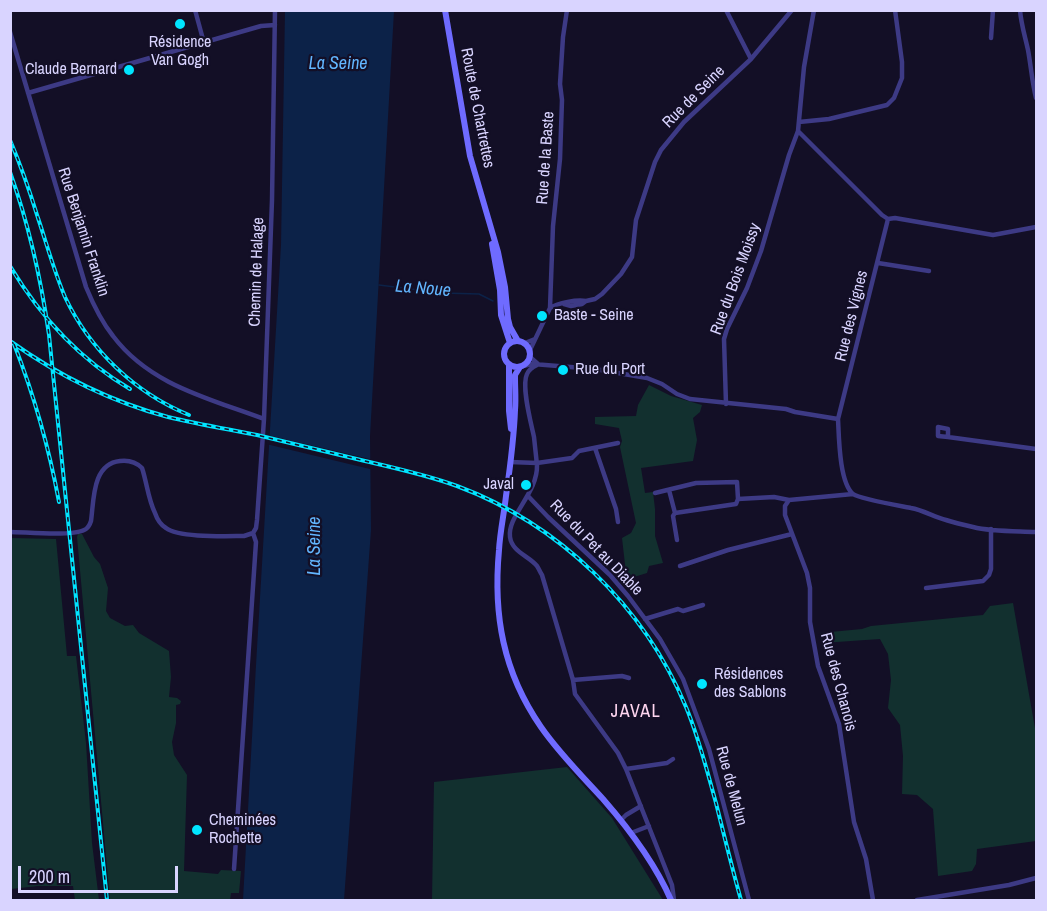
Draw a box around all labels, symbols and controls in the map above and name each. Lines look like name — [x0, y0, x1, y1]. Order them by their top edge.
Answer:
marker: Résidence Van Gogh — [173, 17, 187, 31]
place label: Résidence Van Gogh — [149, 33, 211, 71]
street label: Route de Chartrettes — [456, 46, 498, 170]
water label: La Seine — [308, 53, 368, 75]
place label: Claude Bernard — [25, 60, 117, 80]
street label: Rue de Seine — [659, 62, 729, 132]
marker: Claude Bernard — [122, 63, 136, 77]
street label: Rue de la Baste — [533, 111, 559, 205]
street label: Rue Benjamin Franklin — [53, 165, 113, 299]
street label: Chemin de Halage — [245, 217, 269, 327]
street label: Rue du Bois Moissy — [707, 221, 765, 337]
street label: Rue des Vignes — [831, 268, 873, 364]
water label: La Noue — [394, 276, 452, 302]
place label: Baste - Seine — [554, 306, 634, 326]
marker: Baste - Seine — [535, 309, 549, 323]
place label: Rue du Port — [575, 360, 645, 380]
marker: Rue du Port — [556, 363, 570, 377]
place label: Javal — [483, 475, 514, 495]
marker: Javal — [519, 478, 533, 492]
street label: Rue du Pet au Diable — [546, 496, 646, 600]
water label: La Seine — [304, 516, 326, 576]
street label: Rue des Chanois — [816, 631, 860, 733]
place label: Résidences des Sablons — [714, 665, 786, 703]
marker: Résidences des Sablons — [695, 677, 709, 691]
district label: JAVAL — [611, 701, 661, 723]
street label: Rue de Melun — [711, 744, 751, 828]
place label: Cheminées Rochette — [209, 811, 276, 849]
marker: Cheminées Rochette — [190, 823, 204, 837]
scale bar — [21, 854, 182, 892]
text: 200 m — [29, 864, 70, 889]

